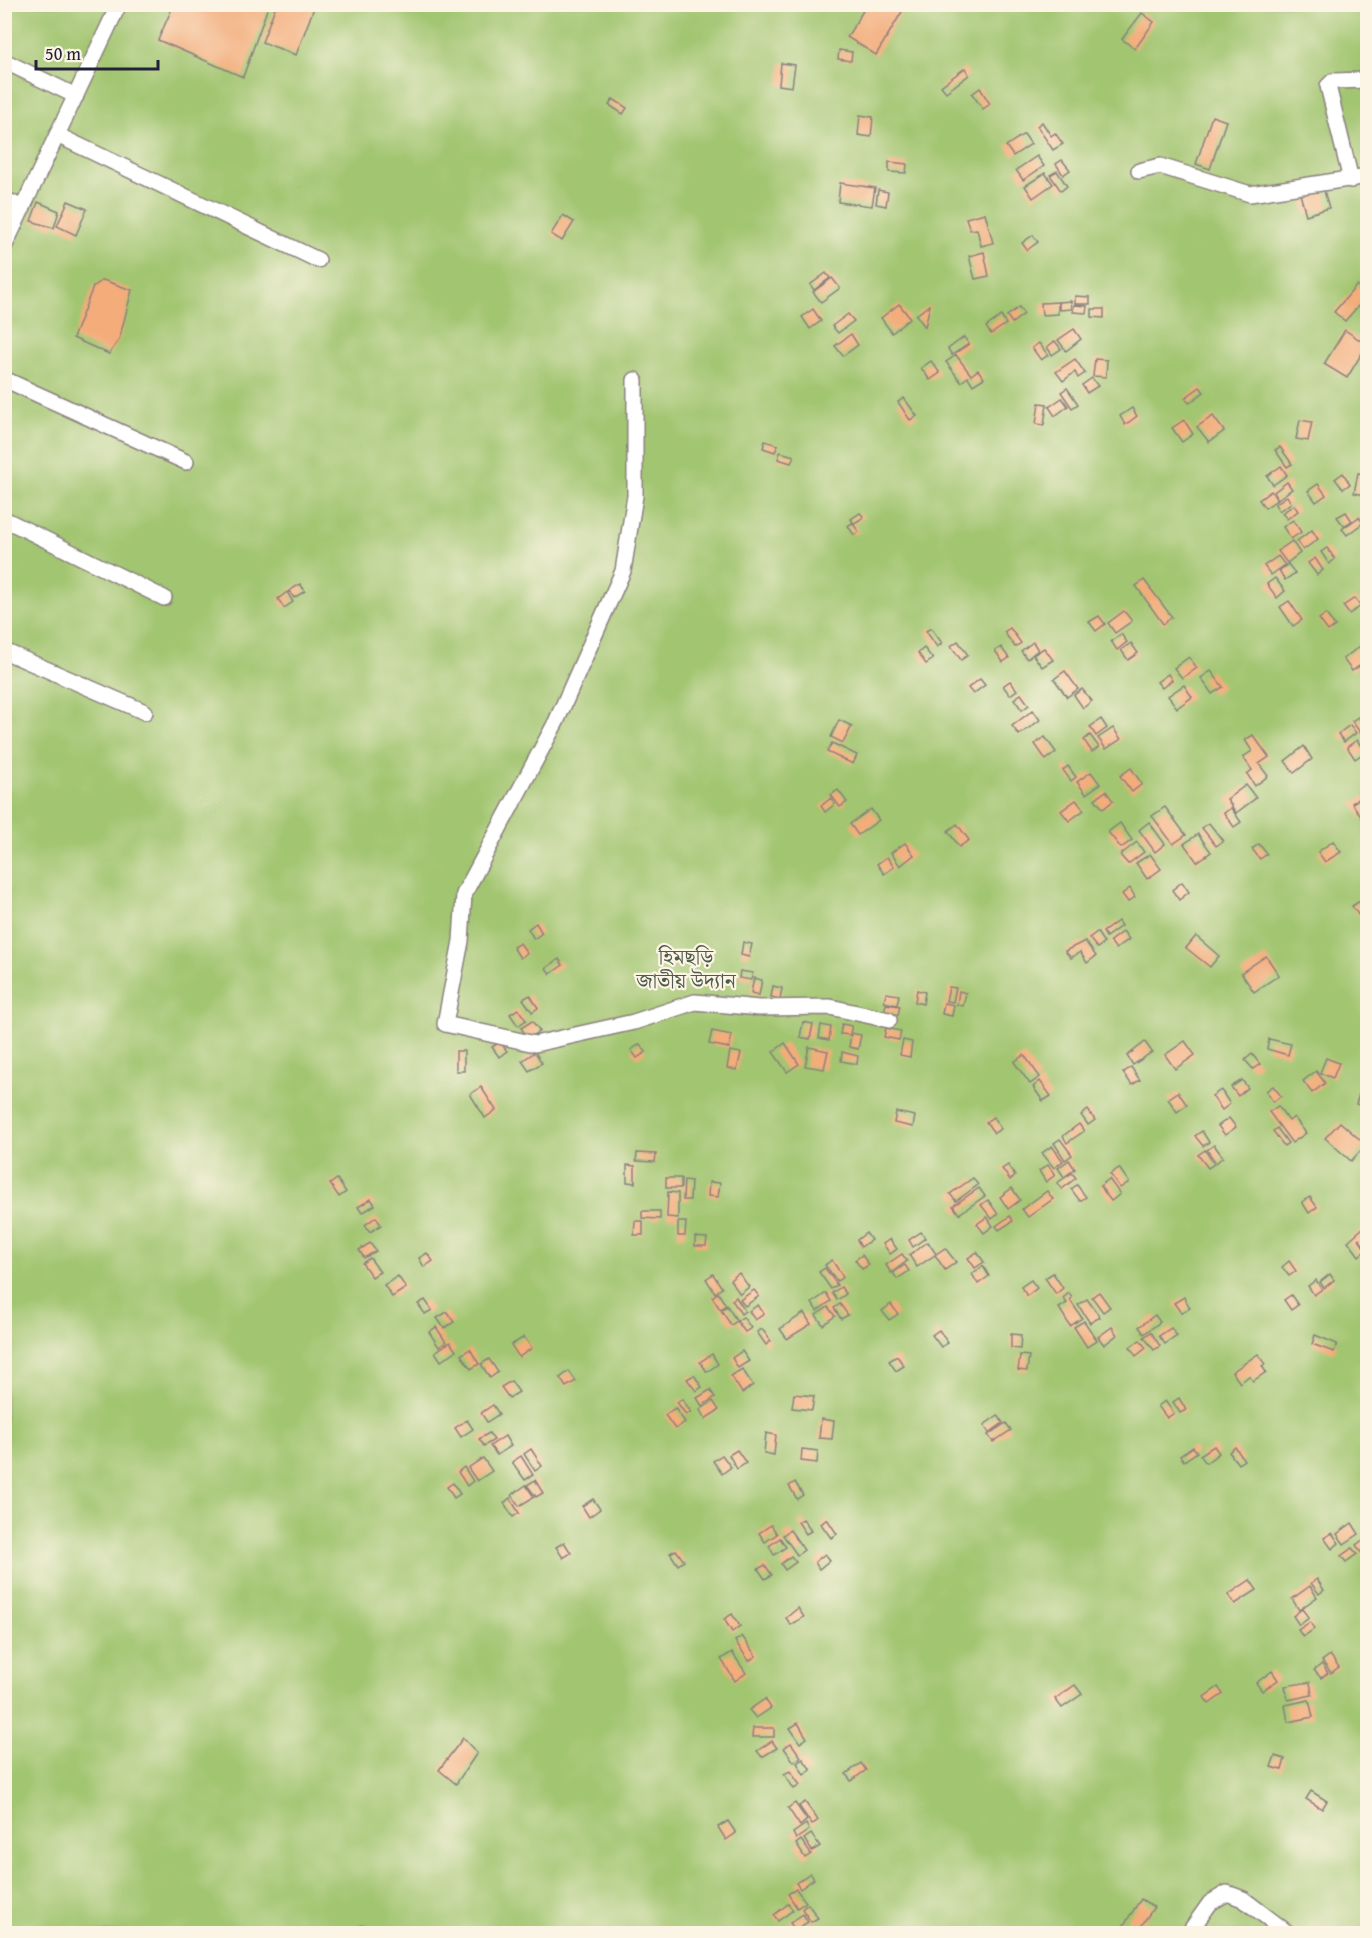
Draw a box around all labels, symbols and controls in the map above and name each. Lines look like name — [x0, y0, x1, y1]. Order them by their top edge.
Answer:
scale bar — [36, 33, 158, 71]
text: 50 m — [45, 40, 81, 67]
park label: হিমছড়ি জাতীয় উদ্যান — [635, 941, 737, 996]

